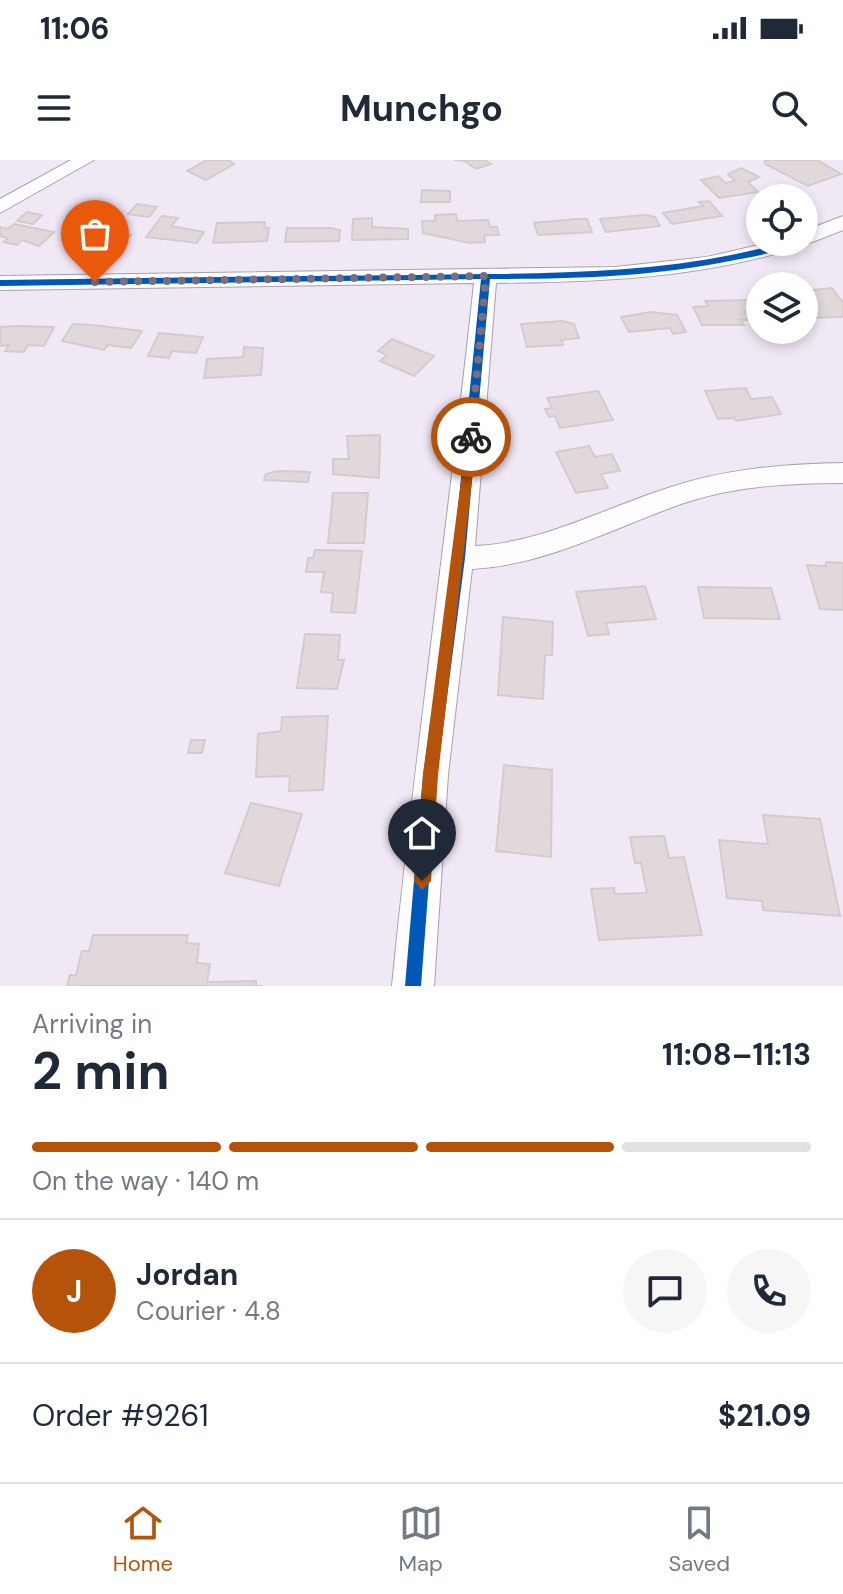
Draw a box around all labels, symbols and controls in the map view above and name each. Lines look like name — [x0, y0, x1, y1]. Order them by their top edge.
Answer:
text: 11:06 — [40, 9, 110, 48]
text: Munchgo — [340, 85, 503, 132]
icon: menu — [32, 86, 76, 130]
icon: search — [767, 86, 811, 130]
map controls — [746, 184, 818, 344]
button: locate — [746, 184, 818, 256]
pin — [61, 200, 129, 282]
icon: bag — [73, 212, 117, 256]
button: layers — [746, 272, 818, 344]
courier — [431, 397, 511, 477]
icon: bike — [449, 415, 493, 459]
pin — [388, 799, 456, 881]
icon: home — [400, 811, 444, 855]
text: Arriving in — [32, 1007, 152, 1041]
text: 11:08–11:13 — [662, 1035, 811, 1074]
text: 2 min — [32, 1037, 170, 1105]
text: On the way · 140 m — [32, 1164, 259, 1198]
button: chat — [623, 1249, 707, 1333]
button: phone — [727, 1249, 811, 1333]
text: Jordan — [136, 1255, 238, 1294]
text: J — [66, 1272, 82, 1311]
text: Courier · 4.8 — [136, 1294, 281, 1328]
text: Order #9261 — [32, 1396, 209, 1435]
text: $21.09 — [718, 1396, 811, 1435]
tab: Home — [113, 1501, 173, 1578]
tab: Map — [399, 1501, 443, 1578]
tab: Saved — [668, 1501, 730, 1578]

